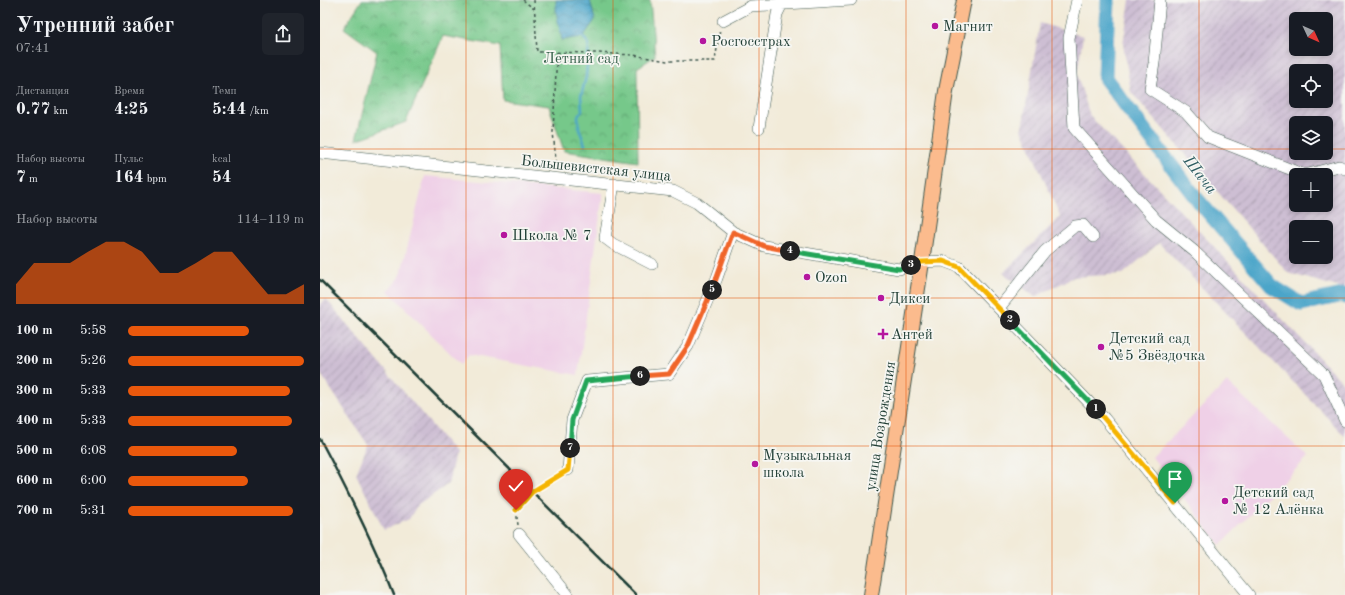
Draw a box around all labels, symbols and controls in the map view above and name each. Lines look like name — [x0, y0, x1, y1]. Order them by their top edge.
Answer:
north arrow — [1289, 12, 1333, 56]
map controls — [1289, 12, 1333, 264]
button: share — [262, 13, 304, 55]
text: Утренний забег — [16, 15, 174, 37]
place label: Магнит — [943, 20, 993, 35]
marker: Магнит — [930, 21, 940, 31]
place label: Росгосстрах — [711, 35, 791, 50]
marker: Росгосстрах — [698, 36, 708, 46]
text: 07:41 — [16, 42, 50, 55]
park label: Летний сад — [543, 52, 619, 67]
button: locate — [1289, 64, 1333, 108]
text: Дистанция — [16, 86, 69, 97]
text: Время — [114, 86, 144, 97]
text: Темп — [212, 86, 237, 97]
text: 0.77 — [16, 101, 50, 118]
text: 4:25 — [114, 101, 148, 118]
text: 5:44 — [212, 101, 246, 118]
text: km — [50, 106, 68, 117]
text: /km — [246, 106, 269, 117]
button: layers — [1289, 116, 1333, 160]
water label: Шача — [1179, 152, 1219, 198]
text: Набор высоты — [16, 154, 85, 165]
text: Пульс — [114, 154, 143, 165]
text: kcal — [212, 154, 231, 165]
street label: Большевистская улица — [520, 154, 672, 185]
button: + — [1289, 168, 1333, 212]
text: 7 — [16, 169, 26, 186]
text: 164 — [114, 169, 144, 186]
text: 54 — [212, 169, 232, 186]
text: m — [26, 174, 38, 185]
text: bpm — [144, 174, 167, 185]
text: Набор высоты — [16, 213, 98, 226]
text: 114–119 m — [237, 213, 304, 226]
button: − — [1289, 220, 1333, 264]
place label: Школа № 7 — [512, 229, 592, 244]
marker: Школа № 7 — [499, 230, 509, 240]
pin: 4 — [780, 241, 800, 261]
text: 4 — [787, 245, 793, 256]
pin: 3 — [901, 255, 921, 275]
text: 3 — [908, 259, 914, 270]
place label: Ozon — [815, 271, 848, 286]
marker: Ozon — [802, 272, 812, 282]
pin: 5 — [702, 280, 722, 300]
text: 5 — [709, 284, 715, 295]
place label: Дикси — [889, 292, 930, 307]
marker: Дикси — [876, 293, 886, 303]
pin: 2 — [1000, 310, 1020, 330]
text: 2 — [1007, 314, 1013, 325]
text: 100 m — [16, 324, 53, 337]
text: 5:58 — [80, 324, 106, 337]
place label: Антей — [891, 328, 933, 343]
marker: Антей — [878, 329, 888, 339]
place label: Детский сад №5 Звёздочка — [1109, 332, 1206, 364]
marker: Детский сад №5 Звёздочка — [1096, 342, 1106, 352]
text: 200 m — [16, 354, 53, 367]
text: 5:26 — [80, 354, 106, 367]
street label: улица Возрождения — [864, 360, 899, 492]
pin: 6 — [630, 366, 650, 386]
text: 6 — [637, 370, 643, 381]
text: 300 m — [16, 384, 53, 397]
text: 5:33 — [80, 384, 106, 397]
pin: 1 — [1086, 399, 1106, 419]
text: 1 — [1093, 403, 1099, 414]
text: 400 m — [16, 414, 53, 427]
text: 5:33 — [80, 414, 106, 427]
pin: 7 — [560, 438, 580, 458]
text: 7 — [567, 442, 573, 453]
text: 500 m — [16, 444, 53, 457]
text: 6:08 — [80, 444, 106, 457]
place label: Музыкальная школа — [763, 449, 851, 481]
marker: Музыкальная школа — [750, 459, 760, 469]
pin — [1158, 462, 1192, 503]
icon: arrive — [1164, 468, 1186, 490]
pin — [499, 469, 533, 510]
text: 600 m — [16, 474, 53, 487]
text: 6:00 — [80, 474, 106, 487]
icon: check — [505, 475, 527, 497]
place label: Детский сад № 12 Алёнка — [1233, 486, 1324, 518]
marker: Детский сад № 12 Алёнка — [1220, 496, 1230, 506]
text: 700 m — [16, 504, 53, 517]
text: 5:31 — [80, 504, 106, 517]

